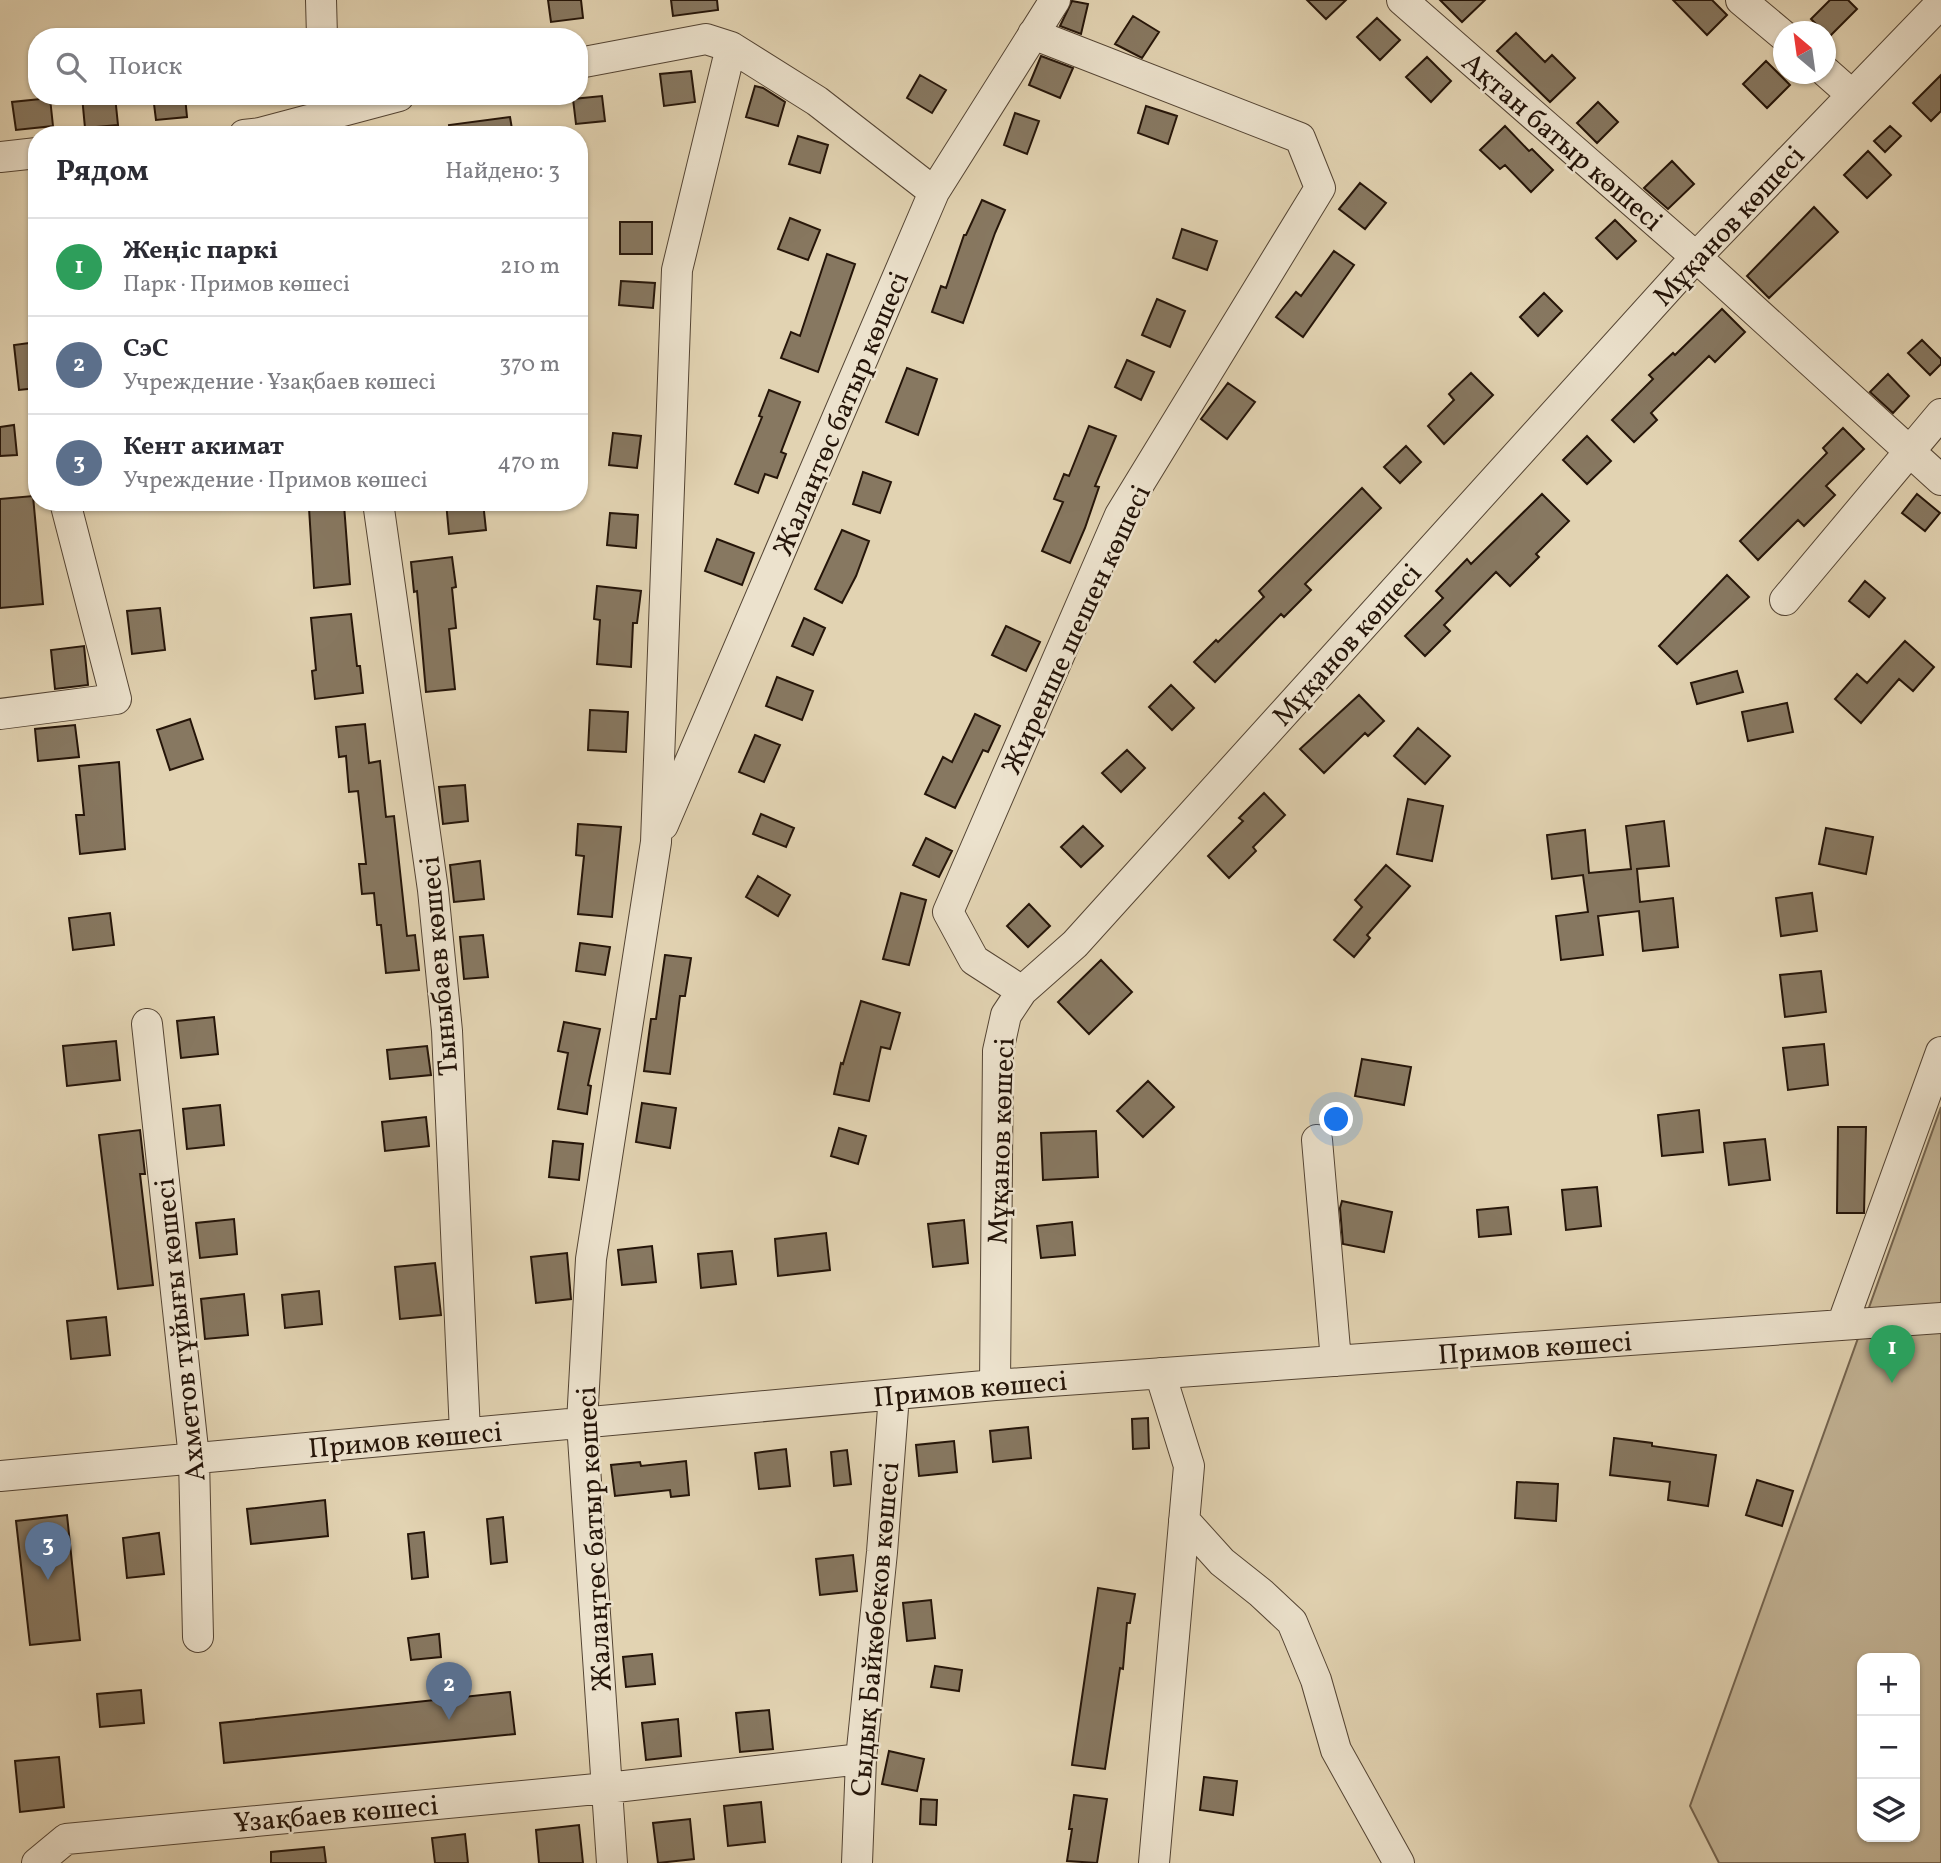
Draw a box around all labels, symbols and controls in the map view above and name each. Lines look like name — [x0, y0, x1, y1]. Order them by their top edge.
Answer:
north arrow — [1773, 21, 1836, 84]
search box — [28, 28, 588, 105]
street label: Ақтан батыр көшесі — [1452, 44, 1670, 241]
icon: search — [52, 48, 90, 86]
text: Поиск — [108, 49, 182, 85]
street label: Мұқанов көшесі — [1645, 138, 1815, 316]
text: Рядом — [56, 151, 149, 193]
text: Найдено: 3 — [445, 156, 560, 188]
text: Жеңіс паркі — [123, 233, 278, 269]
text: 1 — [74, 251, 84, 283]
text: 210 m — [500, 251, 560, 283]
street label: Жалаңтөс батыр көшесі — [765, 266, 920, 562]
text: Парк · Примов көшесі — [123, 269, 350, 301]
text: СэС — [123, 331, 169, 367]
text: 2 — [73, 349, 85, 381]
text: 370 m — [499, 349, 560, 381]
text: Учреждение · Ұзақбаев көшесі — [123, 367, 436, 399]
text: Кент акимат — [123, 429, 284, 465]
text: 3 — [73, 447, 85, 479]
text: 470 m — [497, 447, 560, 479]
text: Учреждение · Примов көшесі — [123, 465, 428, 497]
street label: Жиренше шешен көшесі — [993, 479, 1162, 781]
street label: Мұқанов көшесі — [1264, 556, 1432, 736]
street label: Тыныбаев көшесі — [411, 854, 470, 1077]
street label: Мұқанов көшесі — [979, 1037, 1026, 1245]
your location — [1319, 1102, 1353, 1136]
street label: Ахметов тұйығы көшесі — [146, 1176, 217, 1483]
street label: Примов көшесі — [1437, 1323, 1634, 1376]
pin: 1 — [1869, 1325, 1915, 1383]
street label: Примов көшесі — [872, 1363, 1069, 1418]
street label: Жалаңтөс батыр көшесі — [568, 1385, 623, 1692]
street label: Примов көшесі — [307, 1414, 504, 1469]
street label: Сыдық Байкөбеков көшесі — [842, 1460, 911, 1798]
pin: 3 — [25, 1522, 71, 1580]
map controls — [1857, 1653, 1920, 1842]
button: + — [1857, 1653, 1920, 1716]
pin: 2 — [426, 1662, 472, 1720]
button: − — [1857, 1716, 1920, 1779]
button: layers — [1857, 1779, 1920, 1842]
street label: Ұзақбаев көшесі — [232, 1787, 440, 1844]

